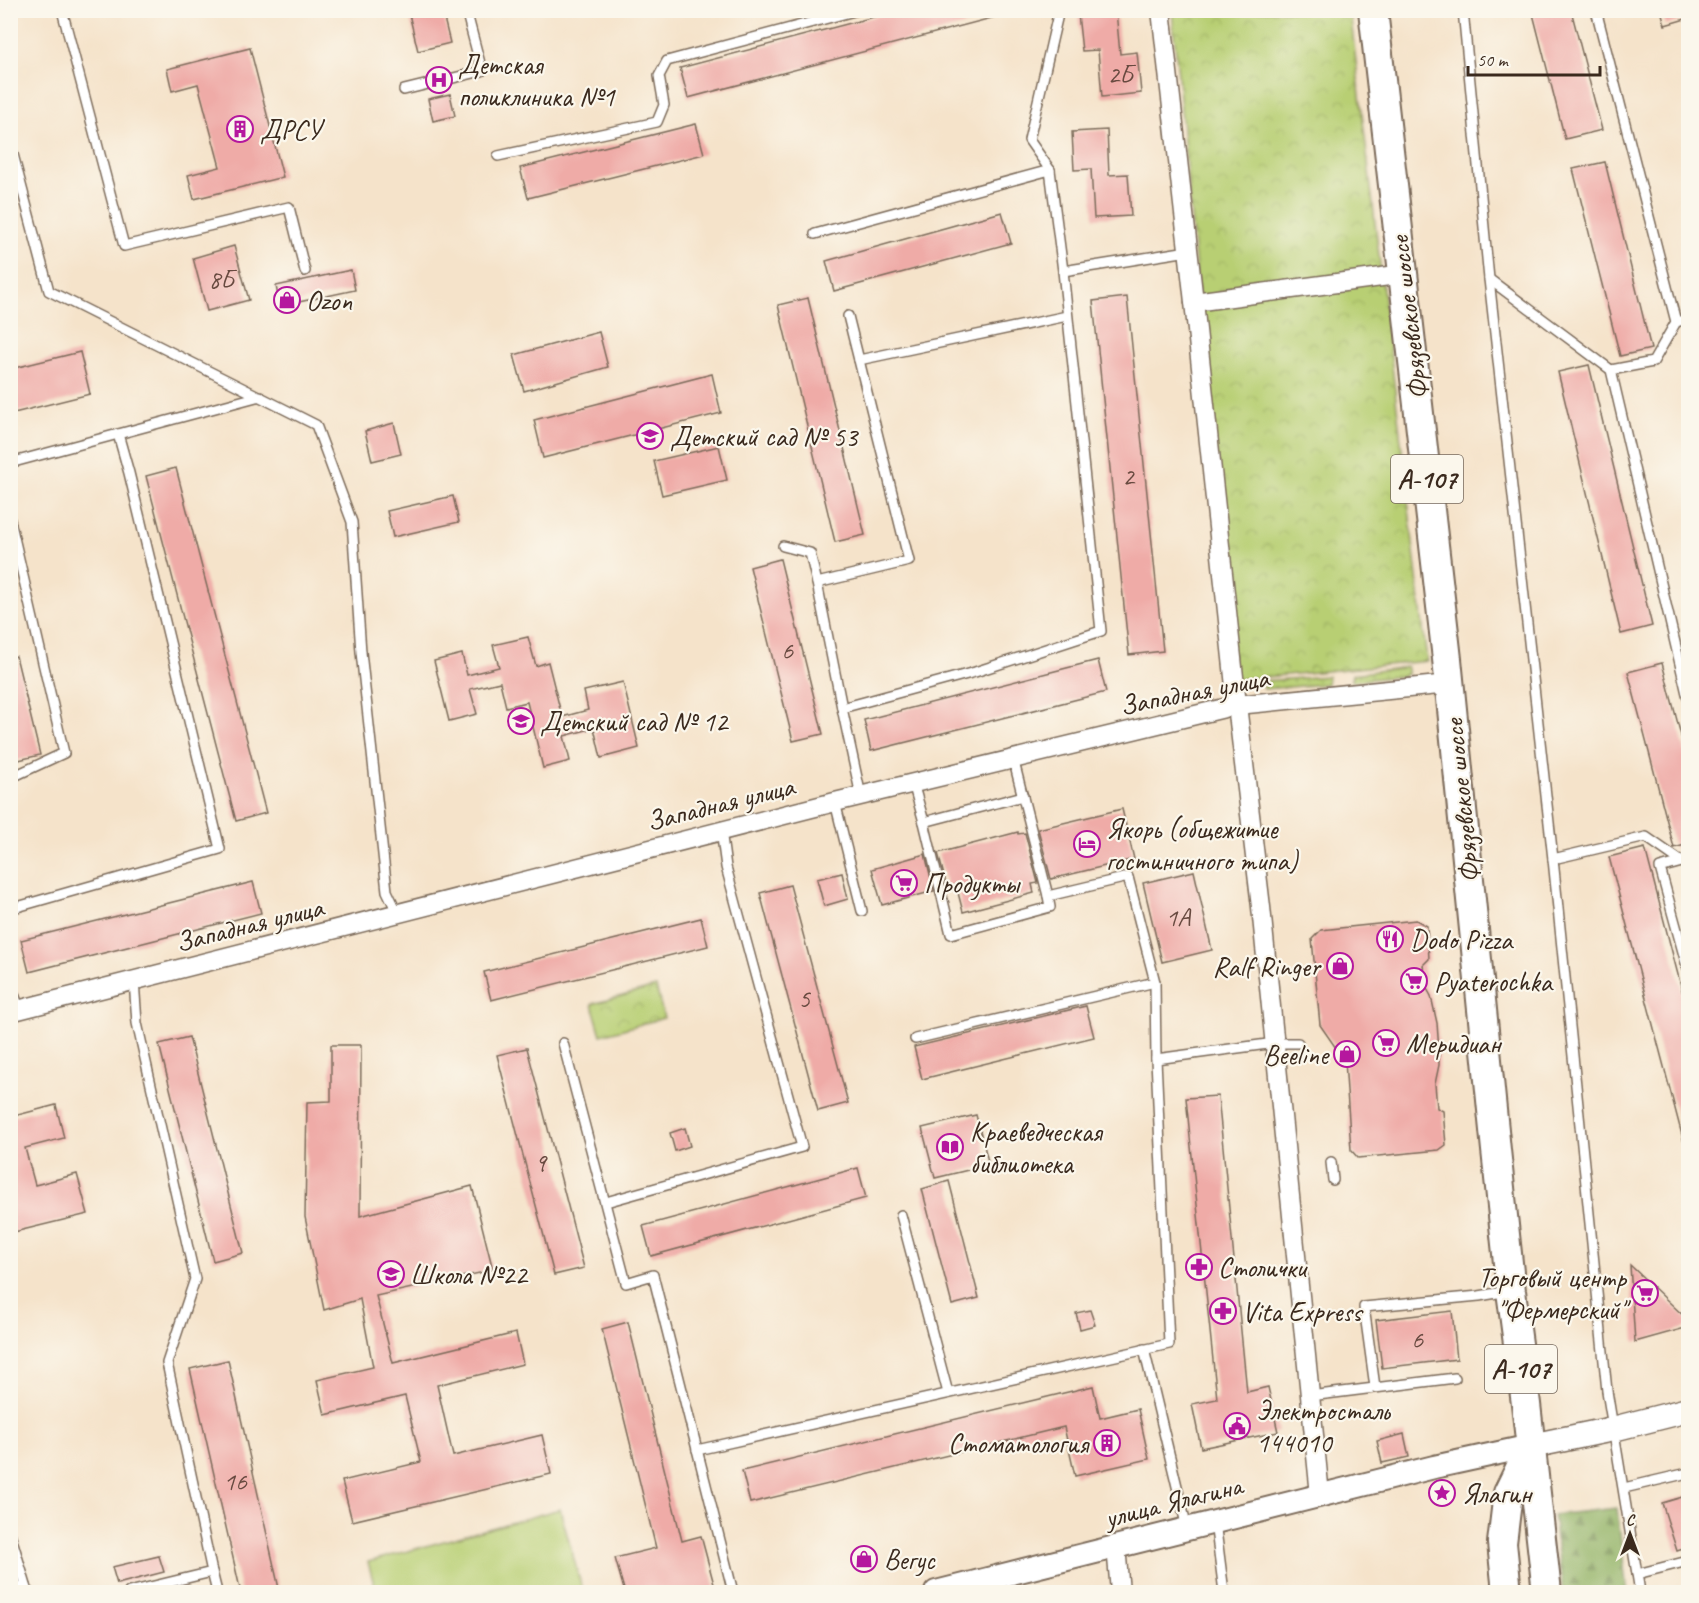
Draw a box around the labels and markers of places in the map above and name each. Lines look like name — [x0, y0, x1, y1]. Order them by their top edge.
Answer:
place label: Детская поликлиника №1 — [458, 47, 616, 114]
hospital icon: Детская поликлиника №1 — [424, 65, 454, 95]
place label: ДРСУ — [260, 112, 326, 147]
building icon: ДРСУ — [225, 114, 255, 144]
place label: Ozon — [306, 283, 352, 318]
shop icon: Ozon — [272, 285, 302, 315]
place label: Детский сад № 53 — [670, 419, 860, 454]
school or university icon: Детский сад № 53 — [635, 421, 665, 451]
place label: Детский сад № 12 — [540, 704, 730, 739]
school or university icon: Детский сад № 12 — [506, 706, 536, 736]
place label: Якорь (общежитие гостиничного типа) — [1106, 811, 1300, 878]
hotel icon: Якорь (общежитие гостиничного типа) — [1072, 829, 1102, 859]
place label: Продукты — [924, 866, 1021, 901]
supermarket icon: Продукты — [889, 868, 919, 898]
place label: Dodo Pizza — [1410, 922, 1514, 957]
restaurant icon: Dodo Pizza — [1375, 924, 1405, 954]
place label: Ralf Ringer — [1212, 949, 1322, 984]
shop icon: Ralf Ringer — [1325, 951, 1355, 981]
place label: Pyaterochka — [1434, 964, 1554, 999]
supermarket icon: Pyaterochka — [1399, 966, 1429, 996]
place label: Меридиан — [1406, 1026, 1503, 1061]
supermarket icon: Меридиан — [1371, 1028, 1401, 1058]
place label: Beeline — [1264, 1037, 1330, 1072]
shop icon: Beeline — [1332, 1039, 1362, 1069]
place label: Краеведческая библиотека — [970, 1114, 1104, 1181]
library icon: Краеведческая библиотека — [935, 1132, 965, 1162]
place label: Столички — [1218, 1250, 1309, 1285]
pharmacy icon: Столички — [1184, 1252, 1214, 1282]
place label: Школа №22 — [410, 1257, 529, 1292]
school or university icon: Школа №22 — [376, 1259, 406, 1289]
place label: Торговый центр "Фермерский" — [1478, 1260, 1631, 1327]
supermarket icon: Торговый центр "Фермерский" — [1630, 1278, 1660, 1308]
place label: Vita Express — [1242, 1294, 1364, 1329]
pharmacy icon: Vita Express — [1208, 1296, 1238, 1326]
place label: Электросталь 144010 — [1256, 1393, 1392, 1460]
public building icon: Электросталь 144010 — [1222, 1411, 1252, 1441]
place label: Стоматология — [948, 1426, 1090, 1461]
building icon: Стоматология — [1092, 1428, 1122, 1458]
place label: Ялагин — [1462, 1476, 1534, 1511]
place icon: Ялагин — [1427, 1478, 1457, 1508]
place label: Вегус — [884, 1542, 936, 1577]
shop icon: Вегус — [849, 1544, 879, 1574]

